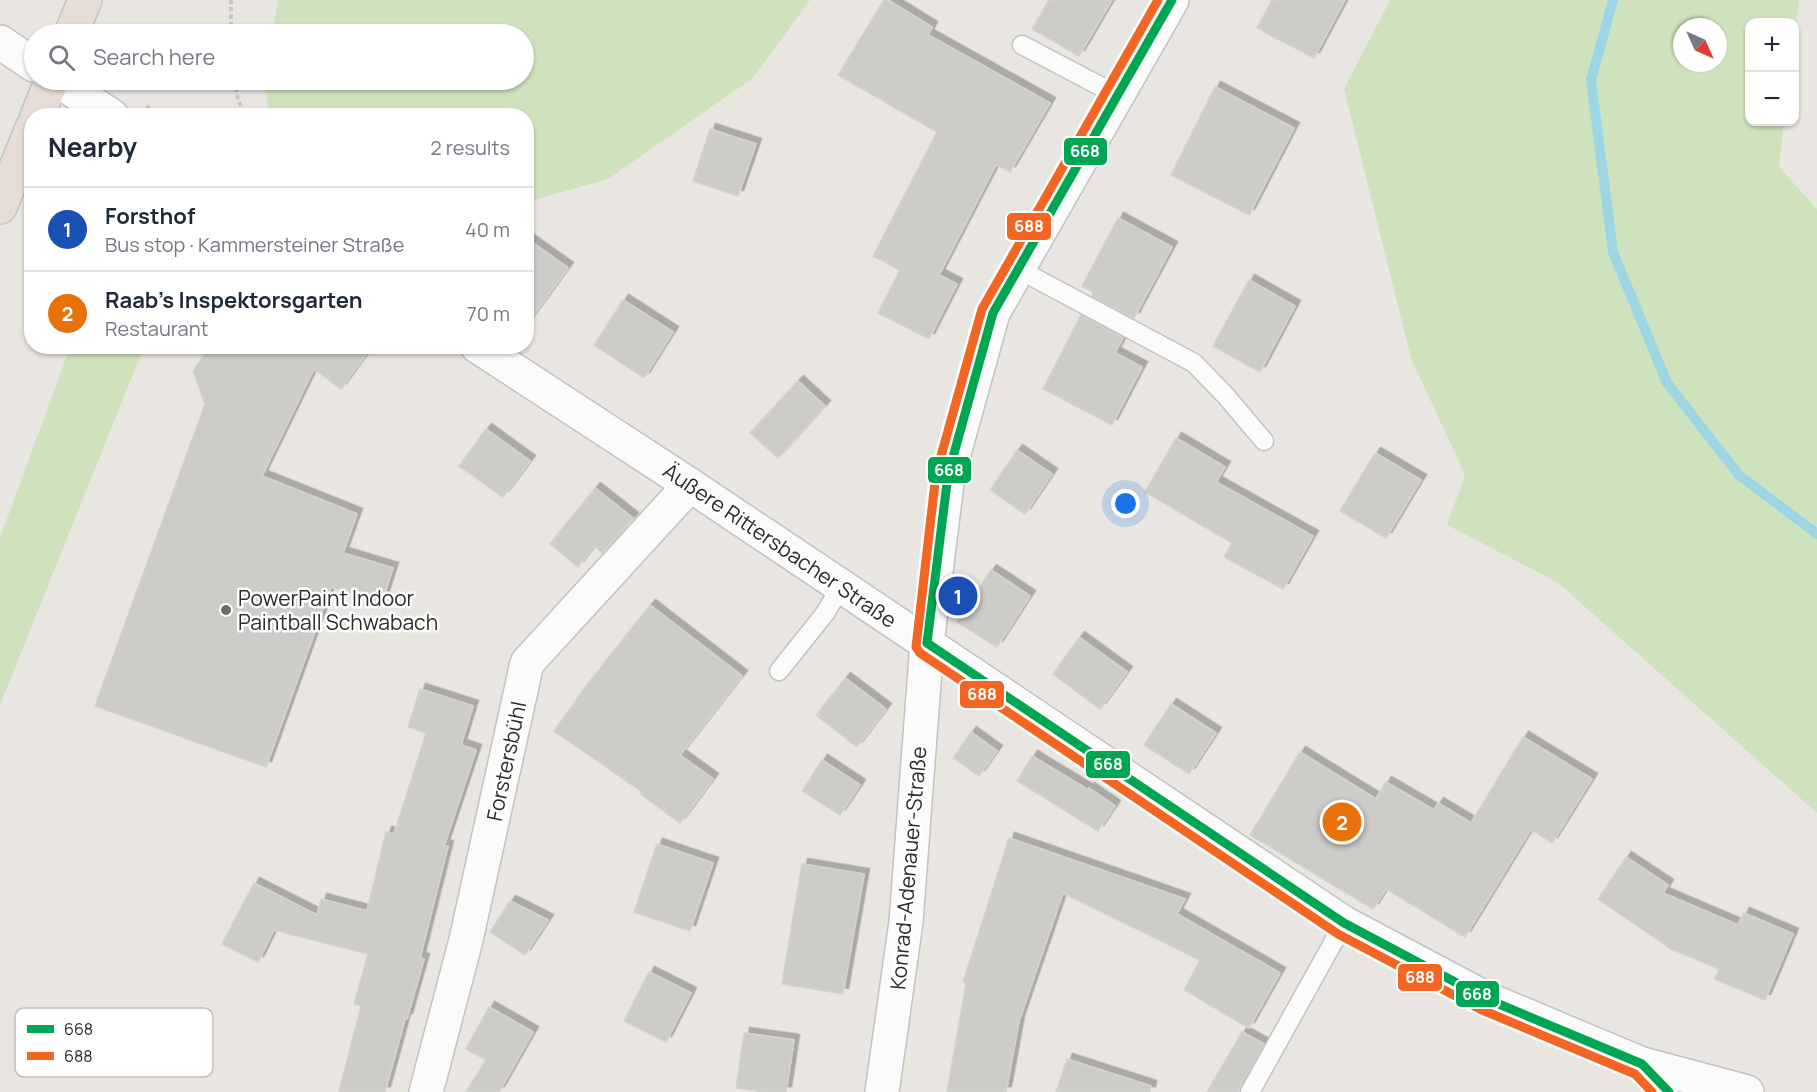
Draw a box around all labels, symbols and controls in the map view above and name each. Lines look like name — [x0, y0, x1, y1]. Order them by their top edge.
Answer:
north arrow — [1673, 18, 1727, 72]
map controls — [1745, 18, 1799, 126]
button: + — [1745, 18, 1799, 72]
search box — [24, 24, 534, 90]
icon: search — [45, 41, 78, 74]
text: Search here — [93, 42, 215, 72]
button: − — [1745, 72, 1799, 126]
text: Nearby — [48, 129, 137, 165]
text: 2 results — [430, 134, 510, 161]
line badge: 668 — [1063, 137, 1108, 166]
text: 668 — [1070, 140, 1100, 162]
text: Forsthof — [105, 201, 195, 231]
line badge: 688 — [1006, 212, 1052, 241]
text: 688 — [1014, 215, 1044, 237]
text: 1 — [63, 216, 72, 243]
text: 40 m — [465, 216, 510, 243]
text: Bus stop · Kammersteiner Straße — [105, 231, 404, 258]
text: Raab's Inspektorsgarten — [105, 285, 362, 315]
text: 2 — [62, 300, 73, 327]
text: 70 m — [467, 300, 510, 327]
text: Restaurant — [105, 315, 209, 342]
street label: Äußere Rittersbacher Straße — [658, 456, 902, 634]
line badge: 668 — [927, 456, 972, 484]
text: 668 — [934, 459, 964, 481]
your location — [1111, 489, 1140, 518]
pin: 1 — [938, 574, 978, 618]
place label: PowerPaint Indoor Paintball Schwabach — [238, 584, 438, 636]
marker: PowerPaint Indoor Paintball Schwabach — [219, 603, 233, 617]
line badge: 688 — [959, 680, 1005, 709]
text: 688 — [967, 683, 997, 705]
street label: Forstersbühl — [480, 699, 532, 823]
street label: Konrad-Adenauer-Straße — [883, 745, 933, 991]
line badge: 668 — [1085, 750, 1131, 779]
text: 668 — [1093, 753, 1123, 775]
pin: 2 — [1322, 800, 1362, 844]
line badge: 688 — [1397, 963, 1443, 992]
text: 688 — [1405, 966, 1435, 988]
line badge: 668 — [1455, 980, 1500, 1008]
text: 668 — [1462, 983, 1492, 1005]
legend — [15, 1008, 213, 1077]
text: 668 — [64, 1018, 93, 1040]
text: 688 — [64, 1045, 93, 1067]

